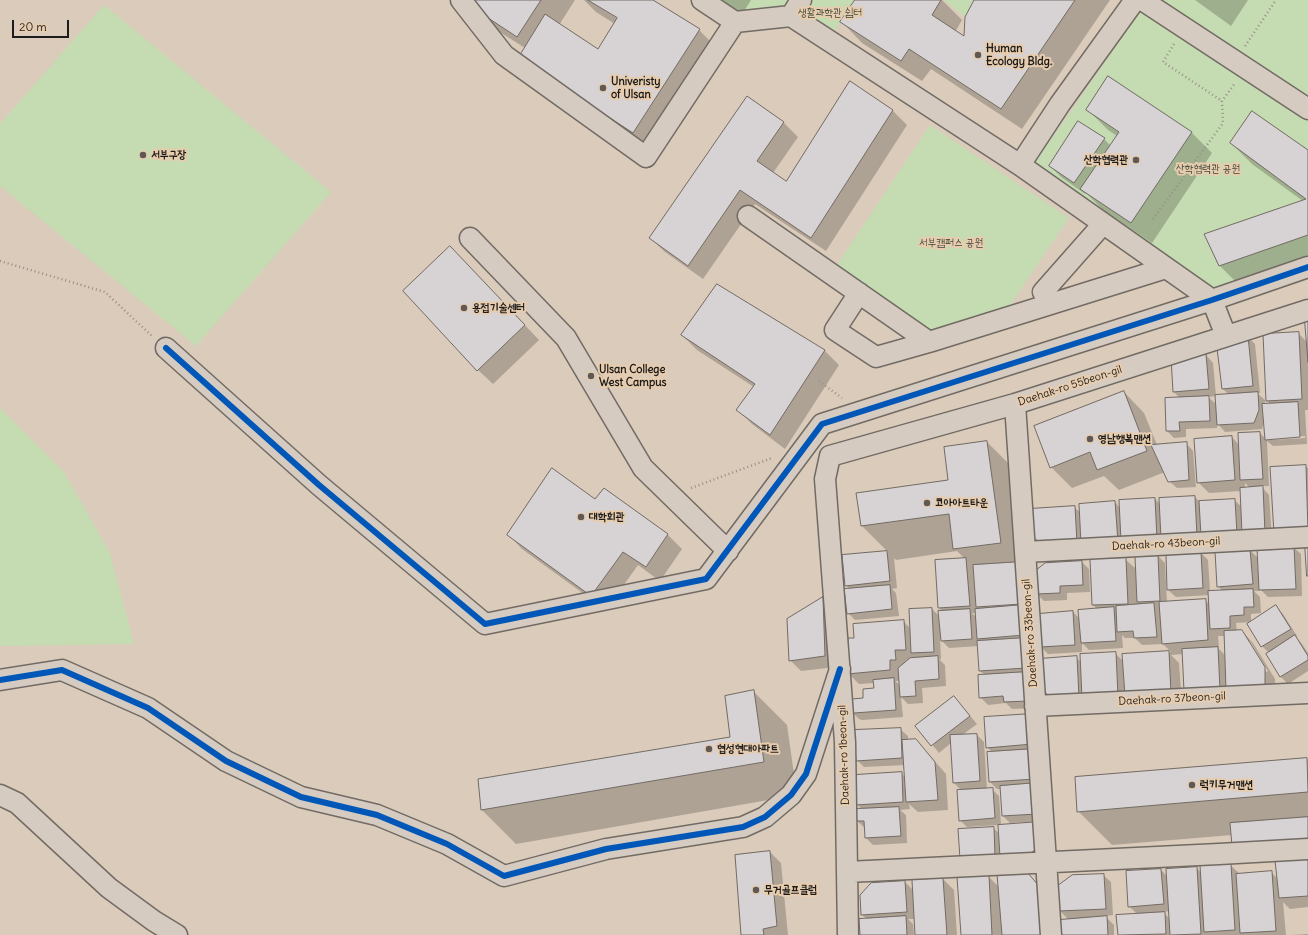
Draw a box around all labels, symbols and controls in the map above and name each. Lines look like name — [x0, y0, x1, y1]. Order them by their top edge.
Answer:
park label: 생활과학관 쉼터 — [798, 6, 862, 20]
scale bar — [14, 12, 71, 38]
text: 20 m — [19, 19, 47, 34]
place label: Human Ecology Bldg. — [986, 42, 1052, 68]
marker: Human Ecology Bldg. — [973, 50, 983, 60]
place label: Univeristy of Ulsan — [611, 75, 660, 101]
marker: Univeristy of Ulsan — [598, 83, 608, 93]
place label: 서부구장 — [151, 148, 186, 162]
marker: 서부구장 — [138, 150, 148, 160]
place label: 산학협력관 — [1084, 153, 1128, 167]
marker: 산학협력관 — [1131, 155, 1141, 165]
park label: 산학협력관 공원 — [1176, 162, 1240, 176]
park label: 서부캠퍼스 공원 — [919, 236, 983, 250]
place label: 용접기술센터 — [472, 301, 525, 315]
marker: 용접기술센터 — [459, 303, 469, 313]
place label: Ulsan College West Campus — [599, 363, 667, 389]
street label: Daehak-ro 55beon-gil — [1016, 363, 1124, 409]
marker: Ulsan College West Campus — [586, 371, 596, 381]
place label: 영남행복맨션 — [1098, 432, 1151, 446]
marker: 영남행복맨션 — [1085, 434, 1095, 444]
place label: 코아아트타운 — [935, 496, 988, 510]
marker: 코아아트타운 — [922, 498, 932, 508]
place label: 대학회관 — [589, 510, 624, 524]
marker: 대학회관 — [576, 512, 586, 522]
street label: Daehak-ro 43beon-gil — [1111, 535, 1221, 553]
street label: Daehak-ro 33beon-gil — [1020, 578, 1040, 688]
street label: Daehak-ro 37beon-gil — [1118, 690, 1226, 708]
street label: Daehak-ro 1beon-gil — [836, 705, 852, 805]
place label: 협성현대아파트 — [717, 742, 779, 756]
marker: 협성현대아파트 — [704, 744, 714, 754]
place label: 럭키무거맨션 — [1200, 778, 1253, 792]
marker: 럭키무거맨션 — [1187, 780, 1197, 790]
place label: 무거골프클럽 — [764, 883, 817, 897]
marker: 무거골프클럽 — [751, 885, 761, 895]

